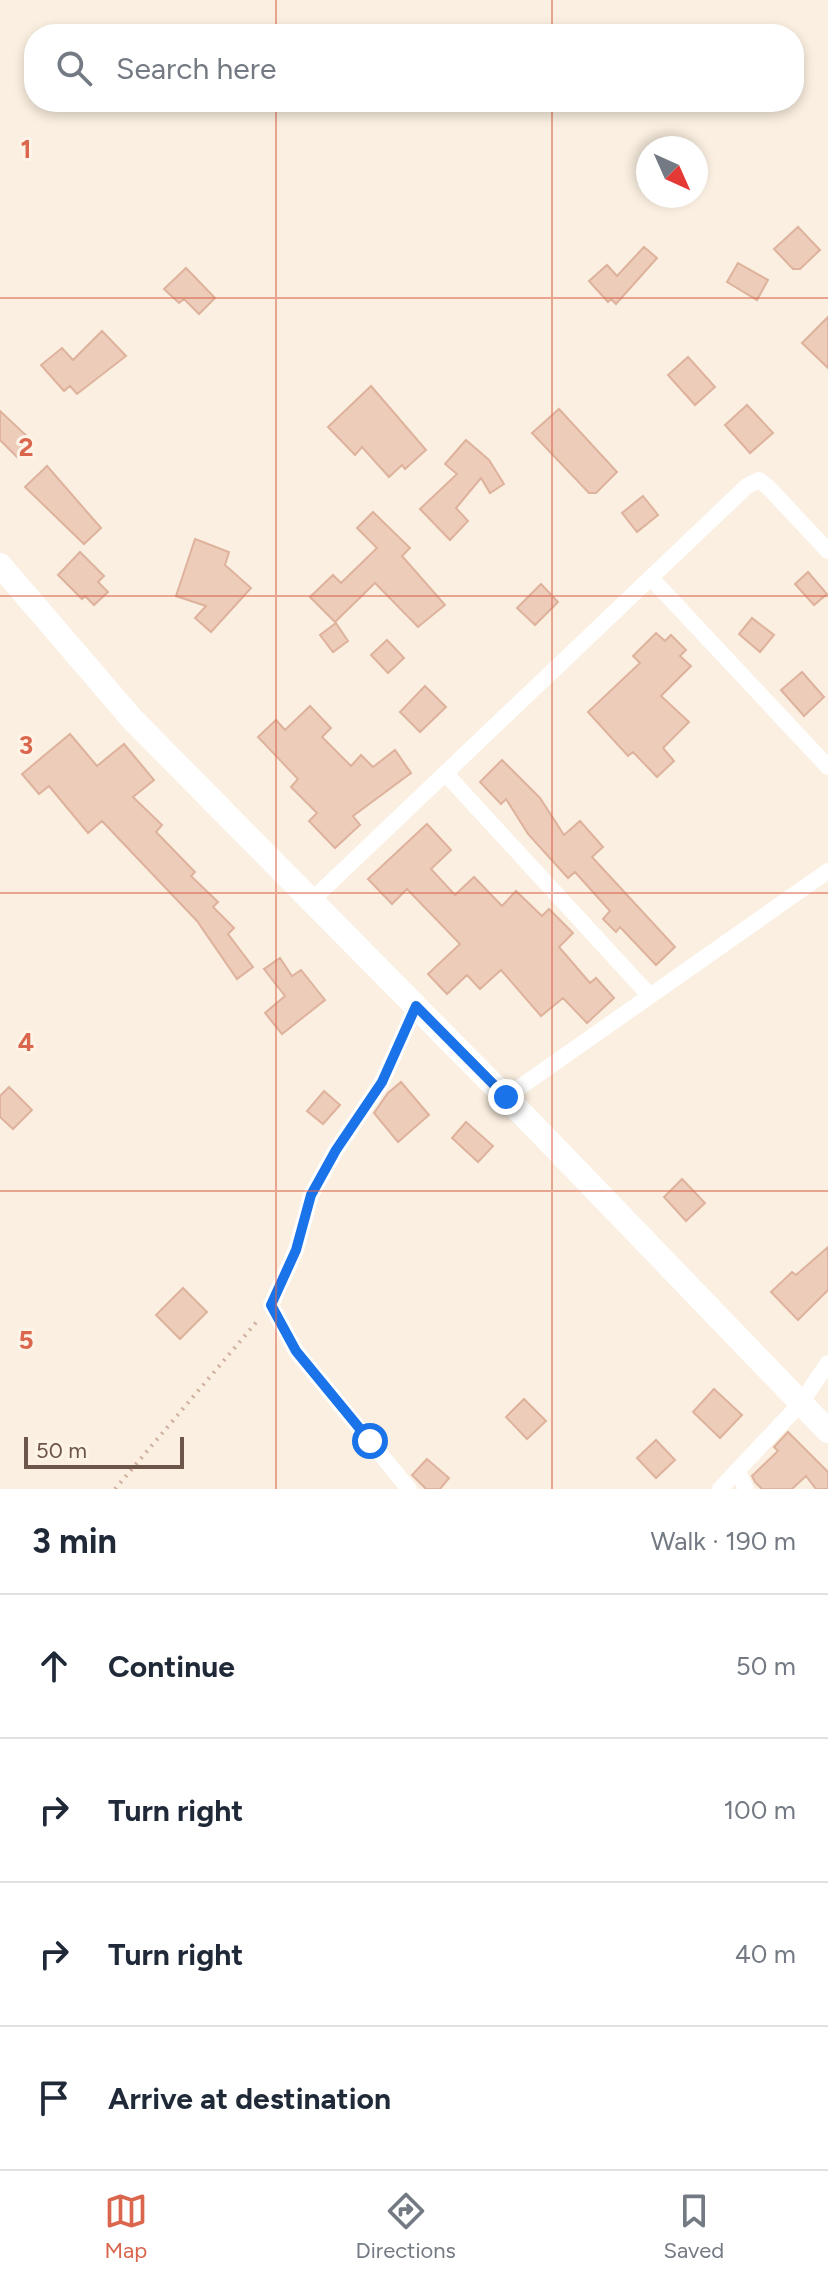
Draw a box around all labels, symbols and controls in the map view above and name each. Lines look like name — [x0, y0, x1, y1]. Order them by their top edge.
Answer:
search box — [24, 24, 804, 112]
icon: search — [52, 46, 96, 90]
text: Search here — [116, 50, 276, 87]
text: 1 — [21, 133, 31, 165]
north arrow — [636, 136, 708, 208]
text: 2 — [18, 431, 34, 463]
text: 3 — [19, 729, 33, 761]
text: 4 — [18, 1026, 34, 1058]
route end — [488, 1079, 524, 1115]
text: 5 — [18, 1324, 34, 1356]
route start — [352, 1423, 388, 1459]
scale bar — [24, 1433, 184, 1469]
text: 50 m — [36, 1437, 87, 1464]
text: 3 min — [32, 1521, 117, 1562]
text: Walk · 190 m — [650, 1525, 796, 1557]
icon: ahead — [32, 1644, 76, 1688]
text: Continue — [108, 1648, 235, 1685]
text: 50 m — [736, 1650, 796, 1682]
icon: right — [32, 1788, 76, 1832]
text: Turn right — [108, 1792, 243, 1829]
text: 100 m — [723, 1794, 796, 1826]
icon: right — [32, 1932, 76, 1976]
text: Turn right — [108, 1936, 243, 1973]
text: 40 m — [735, 1938, 796, 1970]
icon: arrive — [32, 2076, 76, 2120]
text: Arrive at destination — [108, 2080, 391, 2117]
tab: Map — [104, 2189, 148, 2264]
tab: Directions — [356, 2189, 456, 2264]
tab: Saved — [663, 2189, 724, 2264]

